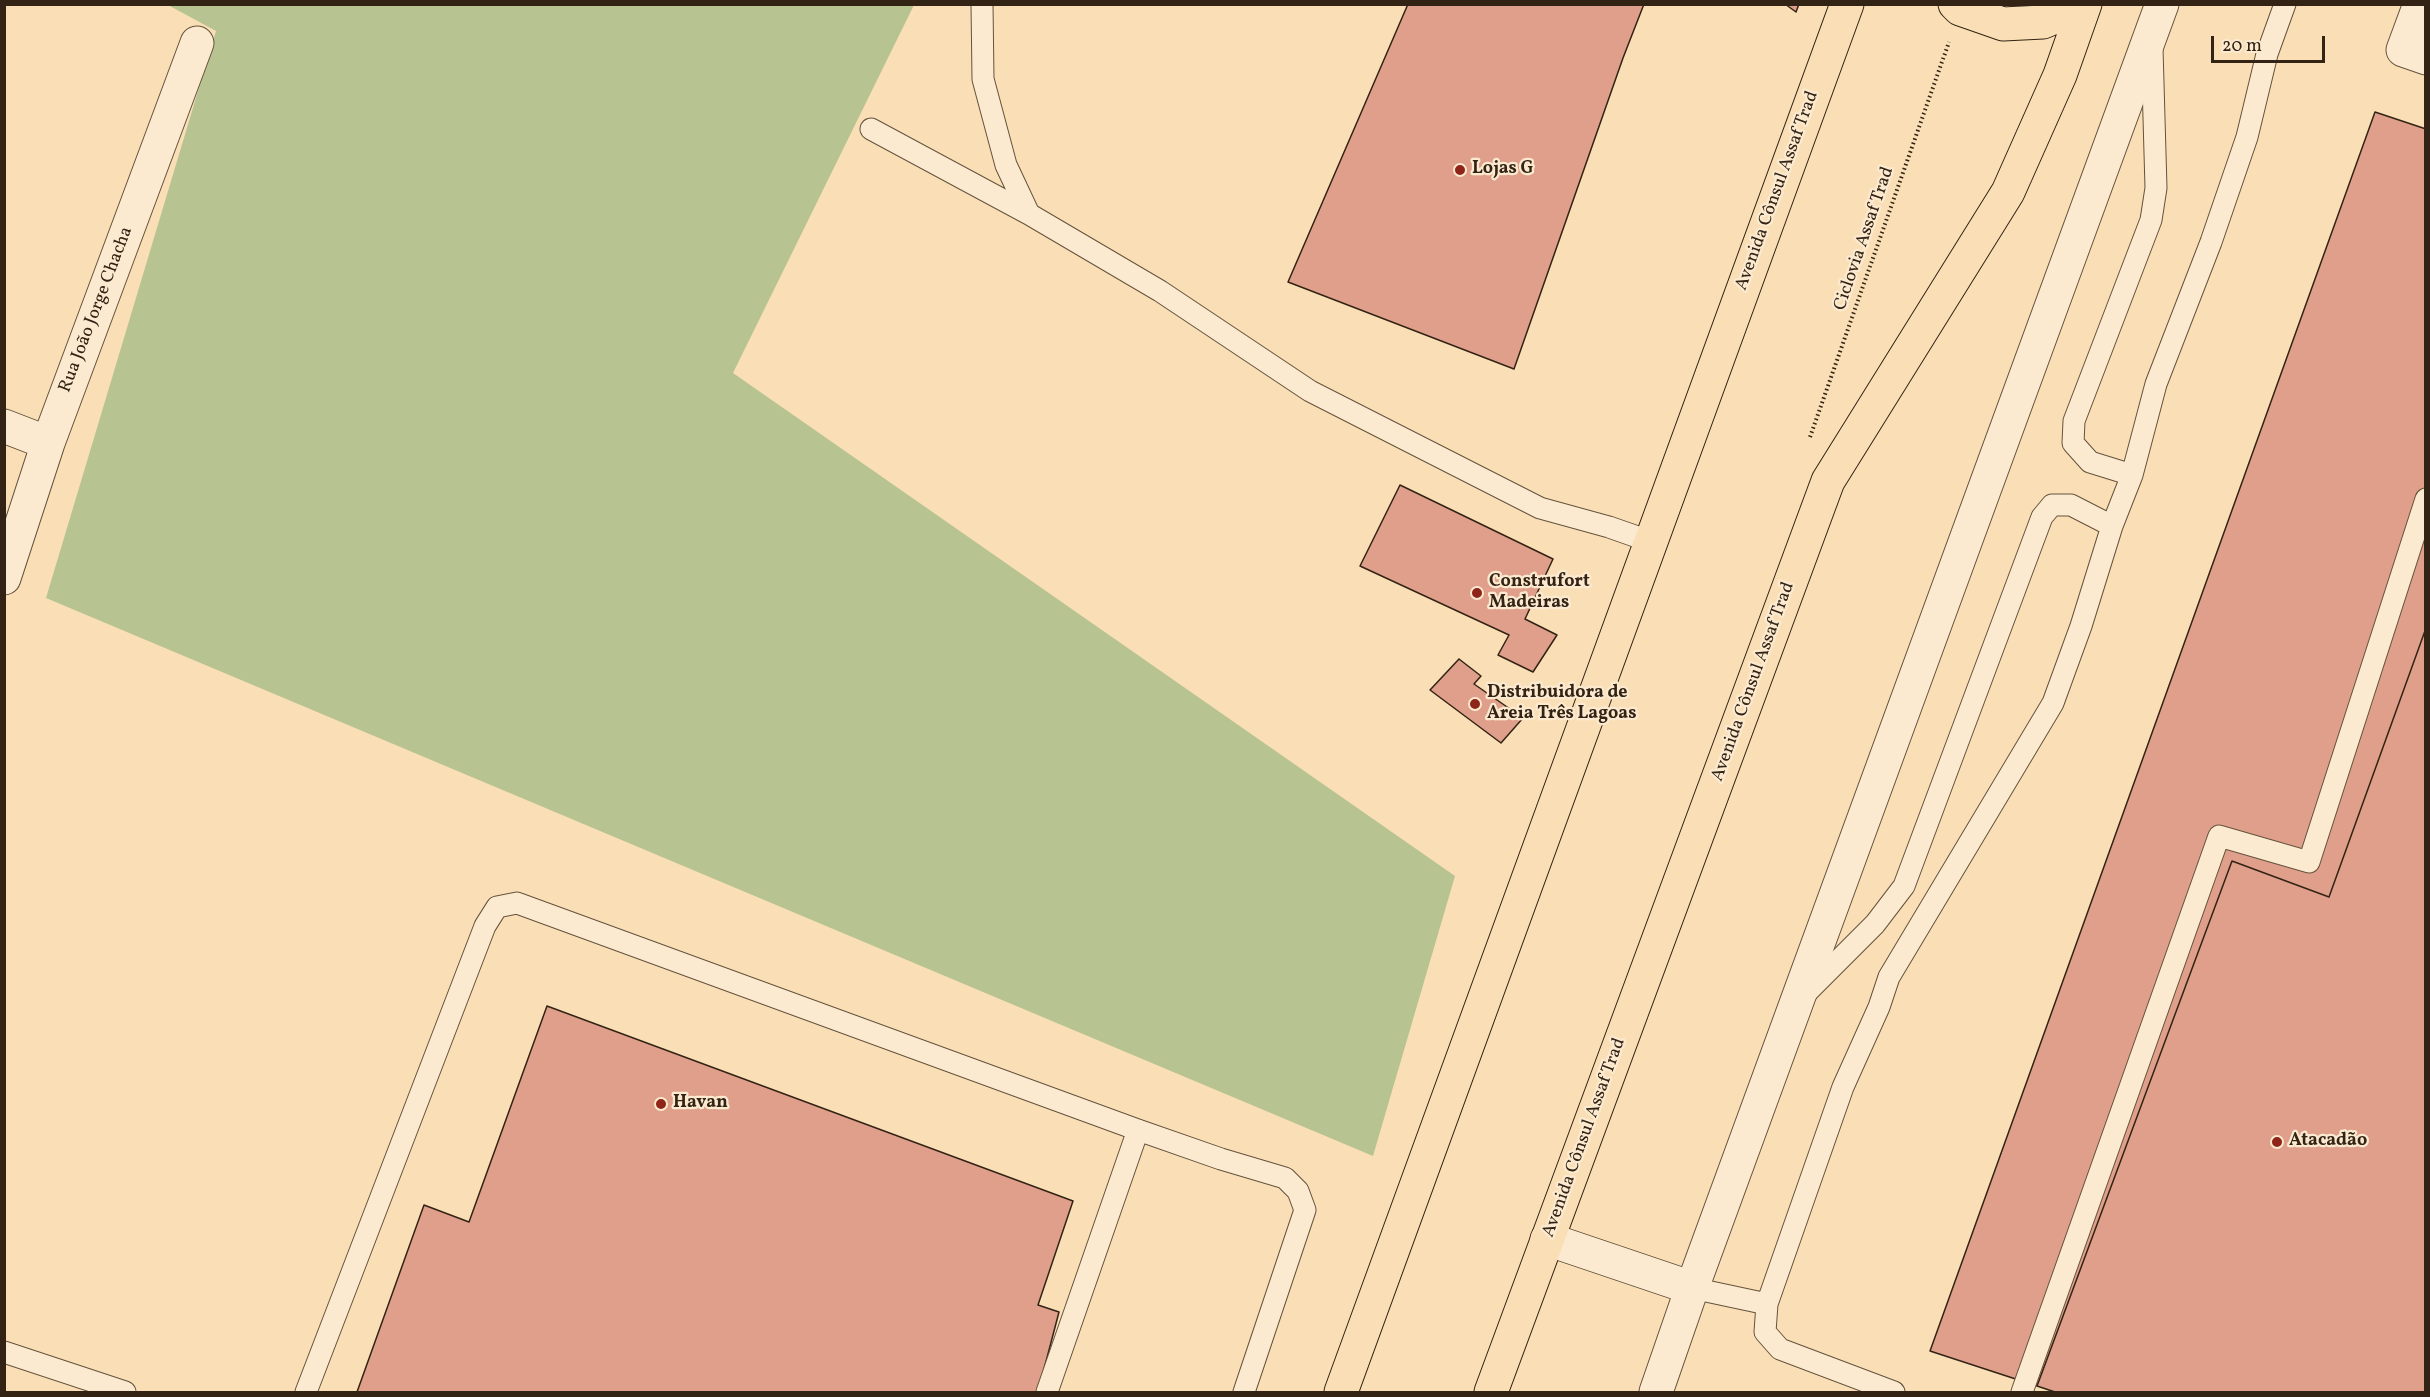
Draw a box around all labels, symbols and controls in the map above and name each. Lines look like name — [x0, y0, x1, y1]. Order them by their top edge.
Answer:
scale bar — [2214, 24, 2328, 62]
text: 20 m — [2222, 34, 2262, 59]
street label: Avenida Cônsul Assaf Trad — [1732, 88, 1824, 294]
place label: Lojas G — [1472, 159, 1533, 181]
marker: Lojas G — [1453, 163, 1467, 177]
street label: Ciclovia Assaf Trad — [1830, 164, 1900, 314]
street label: Rua João Jorge Chacha — [55, 224, 139, 396]
place label: Construfort Madeiras — [1489, 572, 1590, 614]
street label: Avenida Cônsul Assaf Trad — [1708, 579, 1800, 785]
marker: Construfort Madeiras — [1470, 586, 1484, 600]
place label: Distribuidora de Areia Três Lagoas — [1487, 683, 1636, 726]
marker: Distribuidora de Areia Três Lagoas — [1468, 697, 1482, 711]
street label: Avenida Cônsul Assaf Trad — [1539, 1035, 1631, 1241]
place label: Havan — [673, 1093, 728, 1115]
marker: Havan — [654, 1097, 668, 1111]
place label: Atacadão — [2289, 1131, 2367, 1153]
marker: Atacadão — [2270, 1135, 2284, 1149]

